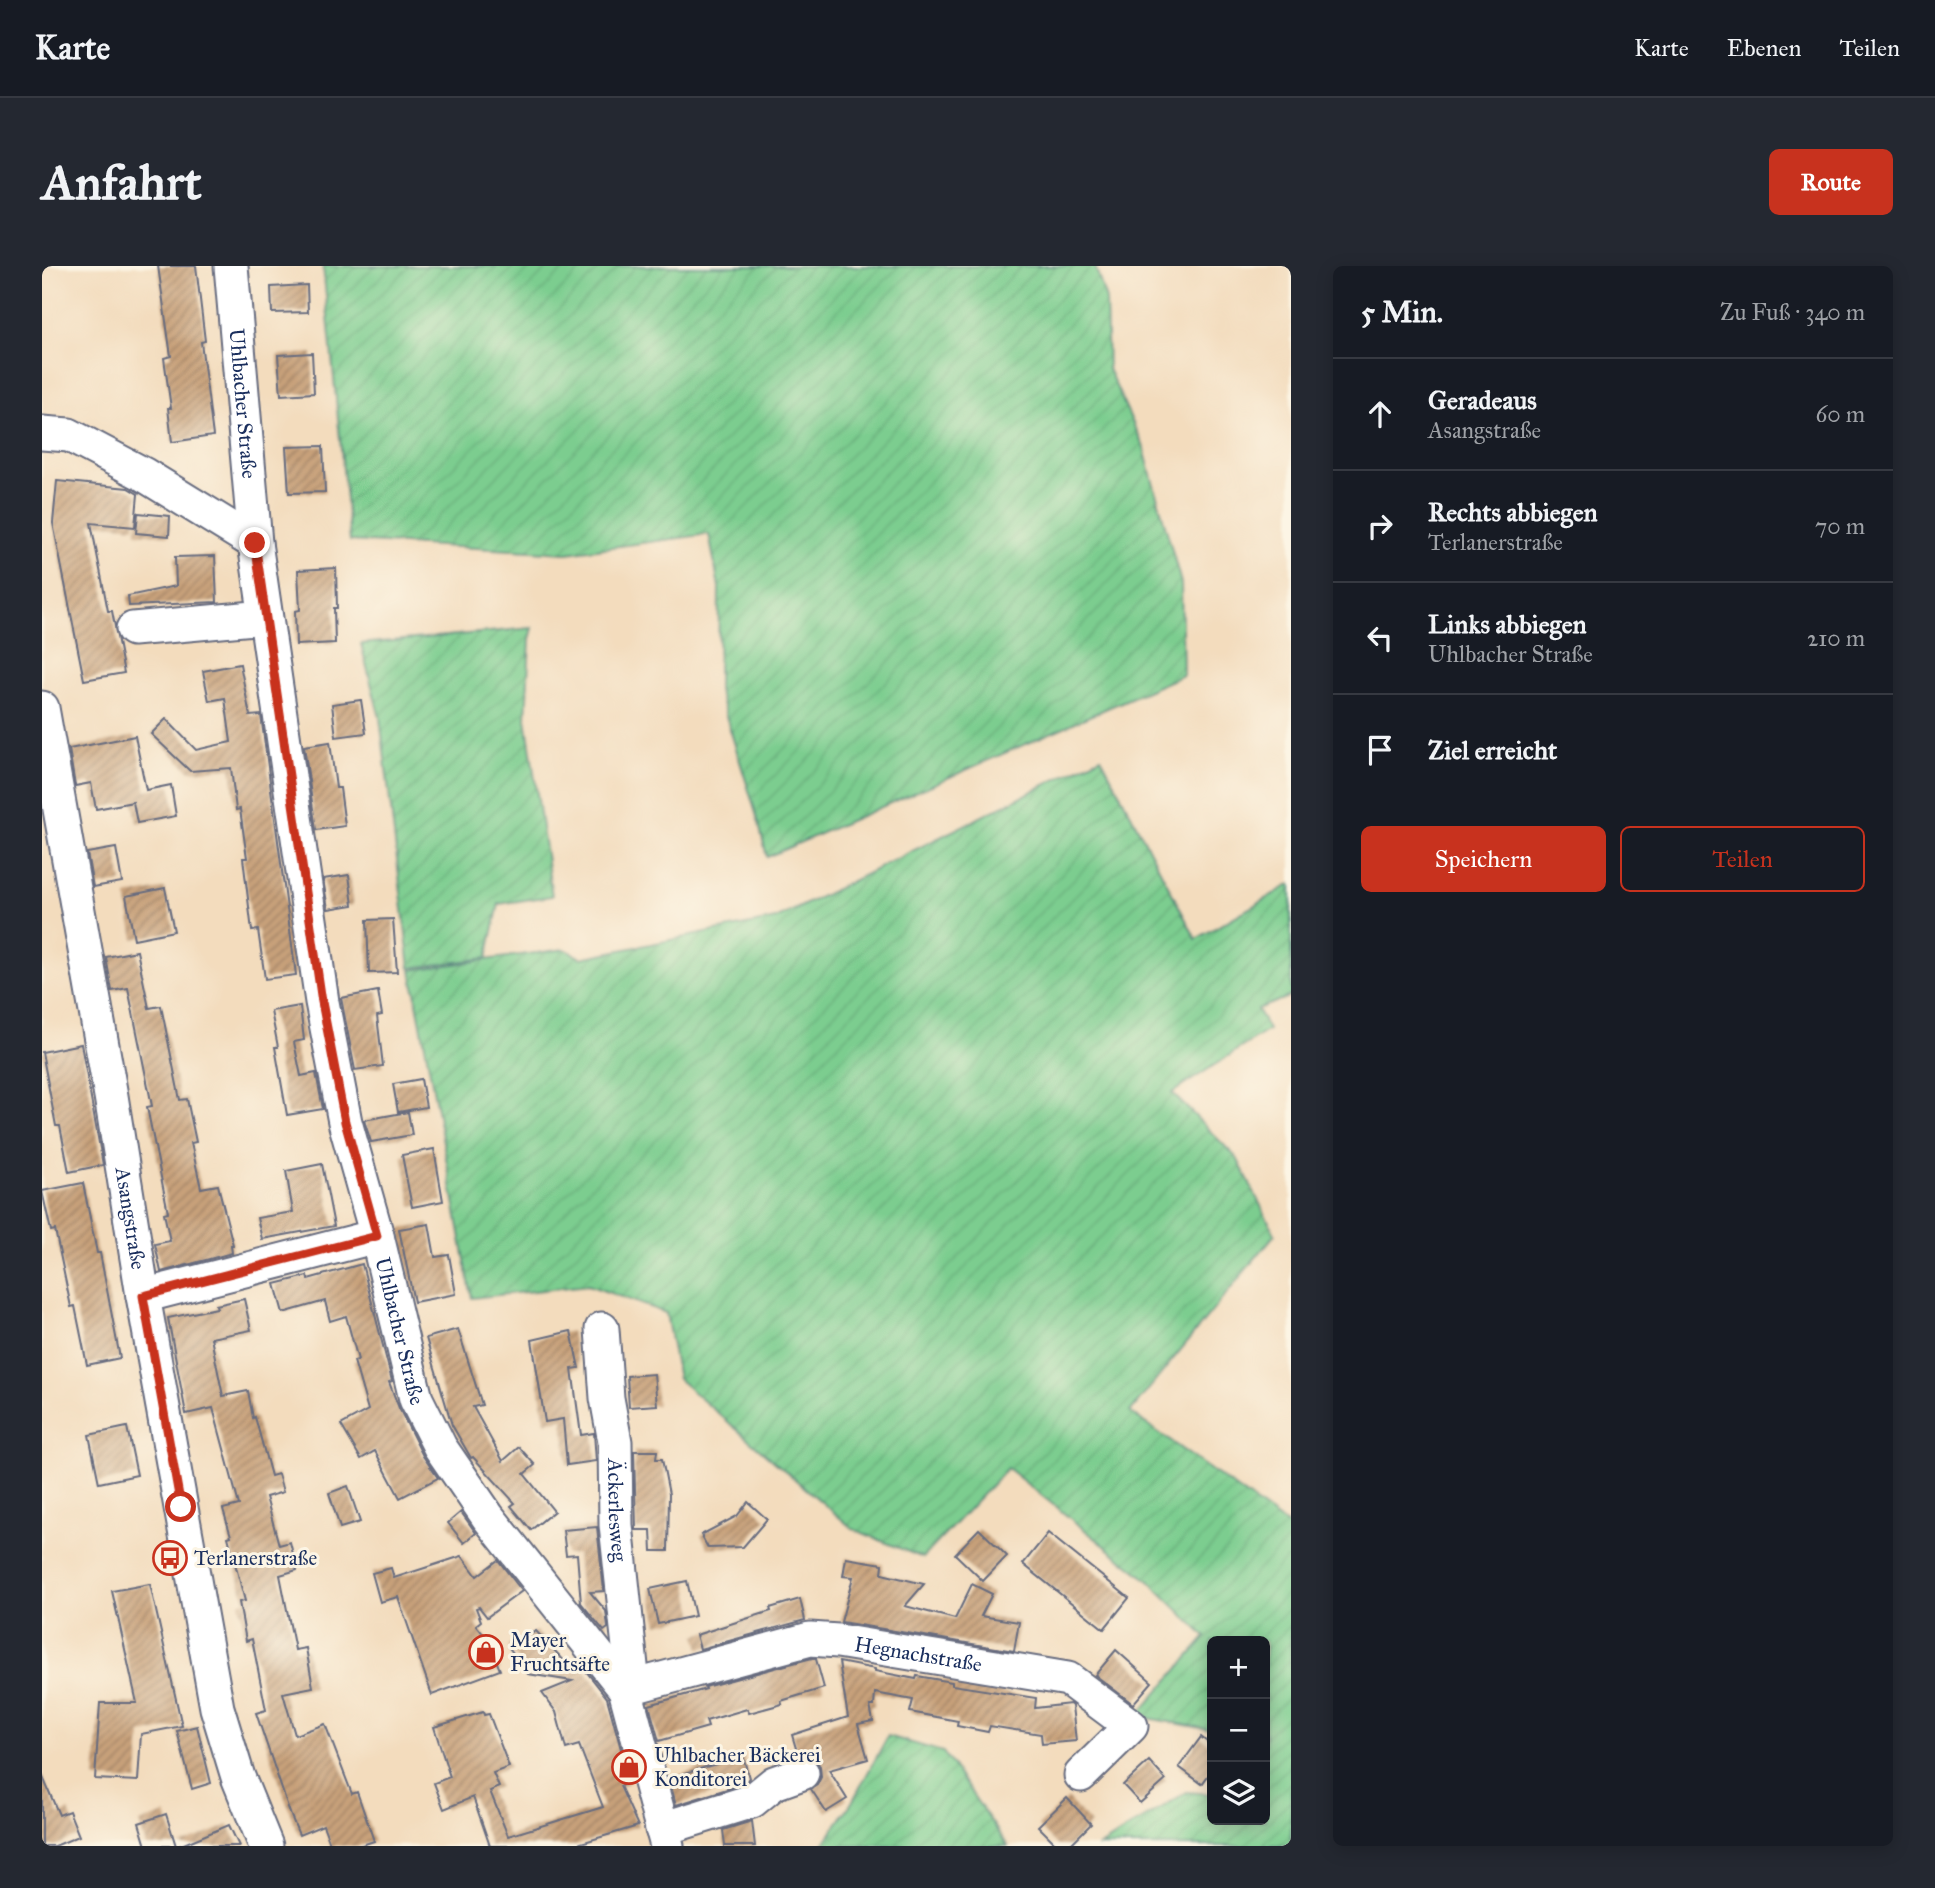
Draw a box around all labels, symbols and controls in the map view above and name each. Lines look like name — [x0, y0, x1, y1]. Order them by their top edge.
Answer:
text: Karte — [35, 28, 110, 68]
text: Karte — [1634, 33, 1689, 63]
text: Ebenen — [1727, 33, 1802, 63]
text: Teilen — [1840, 33, 1900, 63]
button: Route — [1769, 149, 1893, 215]
text: Anfahrt — [42, 153, 202, 212]
text: 5 Min. — [1361, 294, 1443, 330]
text: Zu Fuß · 340 m — [1720, 298, 1865, 326]
street label: Uhlbacher Straße — [223, 327, 262, 480]
text: Geradeaus — [1428, 384, 1537, 416]
icon: ahead — [1361, 395, 1399, 433]
text: 60 m — [1816, 400, 1865, 428]
text: Asangstraße — [1428, 416, 1541, 444]
text: Rechts abbiegen — [1428, 496, 1598, 528]
icon: right — [1361, 507, 1399, 545]
text: 70 m — [1815, 512, 1865, 540]
route end — [239, 527, 270, 558]
text: Terlanerstraße — [1428, 528, 1563, 556]
text: Links abbiegen — [1428, 608, 1587, 640]
icon: left — [1361, 619, 1399, 657]
text: 210 m — [1807, 624, 1865, 652]
text: Uhlbacher Straße — [1428, 640, 1593, 668]
icon: arrive — [1361, 731, 1399, 769]
text: Ziel erreicht — [1428, 734, 1557, 766]
button: Speichern — [1361, 826, 1606, 892]
button: Teilen — [1620, 826, 1865, 892]
street label: Asangstraße — [109, 1164, 152, 1272]
street label: Uhlbacher Straße — [370, 1255, 430, 1410]
street label: Äckerlesweg — [602, 1457, 633, 1563]
route start — [165, 1491, 196, 1522]
bus stop icon: Terlanerstraße — [151, 1539, 189, 1577]
place label: Terlanerstraße — [194, 1545, 317, 1571]
place label: Mayer Fruchtsäfte — [510, 1627, 610, 1677]
street label: Hegnachstraße — [853, 1631, 984, 1678]
shop icon: Mayer Fruchtsäfte — [467, 1633, 505, 1671]
map controls — [1207, 1636, 1270, 1825]
button: + — [1207, 1636, 1270, 1699]
button: − — [1207, 1699, 1270, 1762]
place label: Uhlbacher Bäckerei Konditorei — [654, 1742, 821, 1792]
shop icon: Uhlbacher Bäckerei Konditorei — [610, 1748, 648, 1786]
button: layers — [1207, 1762, 1270, 1825]

